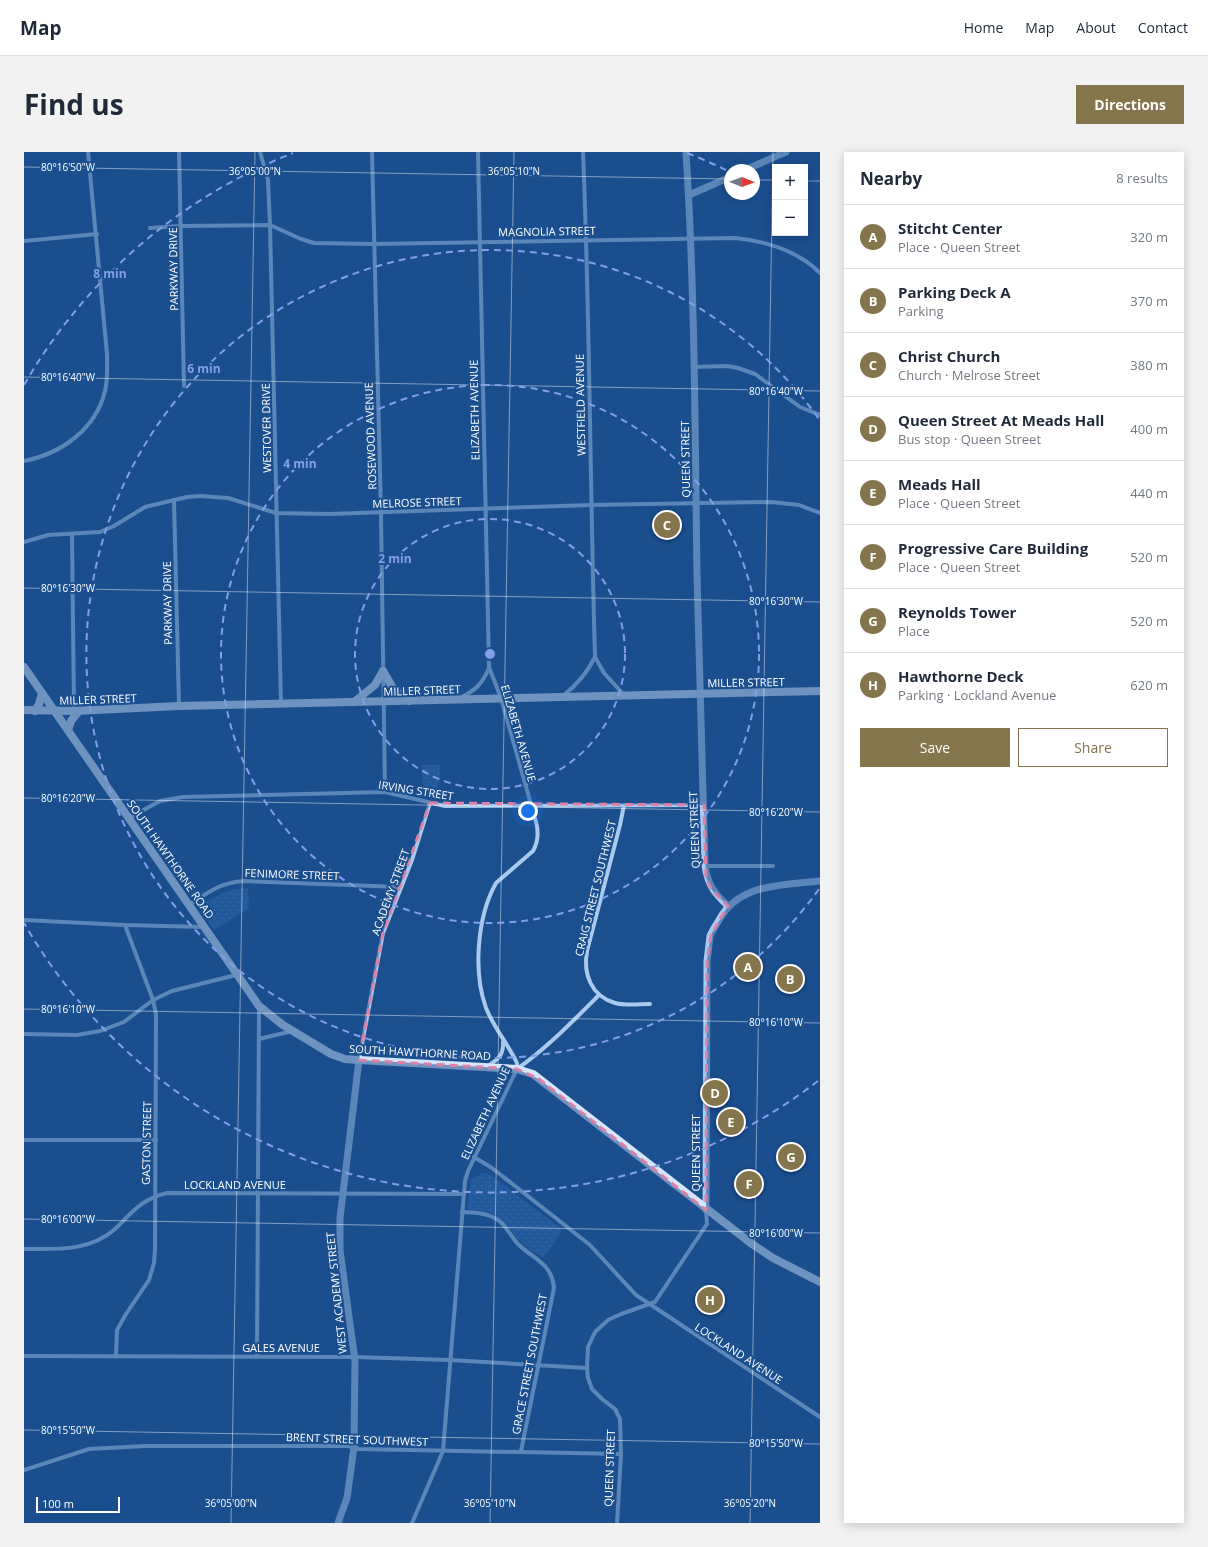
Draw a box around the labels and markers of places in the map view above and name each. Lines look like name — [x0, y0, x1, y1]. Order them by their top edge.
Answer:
pin: C — [654, 510, 680, 540]
centre of rings — [483, 647, 497, 661]
pin: A — [735, 952, 761, 982]
pin: B — [777, 964, 803, 994]
pin: D — [702, 1078, 728, 1108]
pin: E — [718, 1107, 744, 1137]
pin: G — [778, 1142, 804, 1172]
pin: F — [736, 1169, 762, 1199]
pin: H — [697, 1285, 723, 1315]

